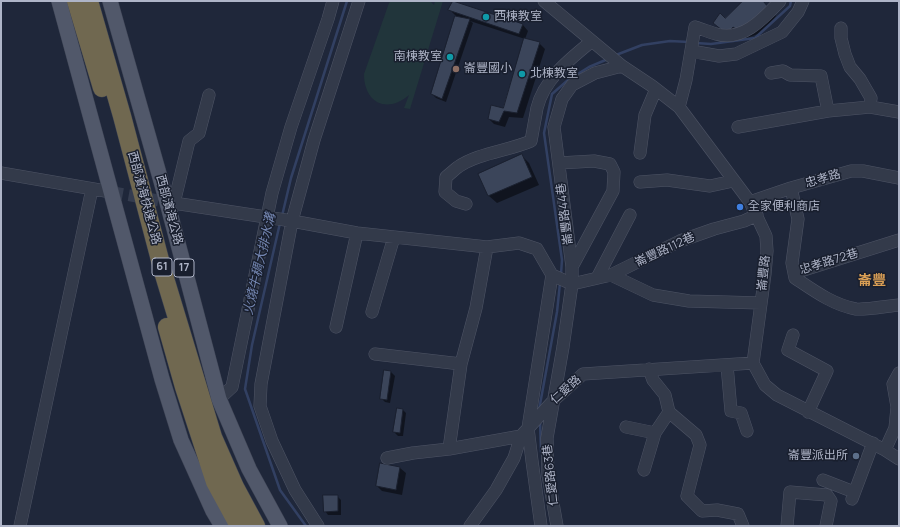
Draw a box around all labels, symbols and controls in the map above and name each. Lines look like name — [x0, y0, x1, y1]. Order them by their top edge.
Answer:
place label: 西棟教室 — [494, 10, 542, 24]
marker: 西棟教室 — [481, 12, 491, 22]
place label: 南棟教室 — [394, 50, 442, 64]
marker: 南棟教室 — [445, 52, 455, 62]
place label: 崙豐國小 — [464, 62, 512, 76]
marker: 崙豐國小 — [451, 64, 461, 74]
place label: 北棟教室 — [530, 67, 578, 81]
marker: 北棟教室 — [517, 69, 527, 79]
street label: 西部濱海快速公路 — [125, 150, 163, 246]
street label: 忠孝路 — [804, 167, 842, 191]
street label: 西部濱海公路 — [153, 173, 185, 247]
street label: 崙豐路44巷 — [554, 182, 576, 246]
place label: 全家便利商店 — [748, 200, 820, 214]
marker: 全家便利商店 — [735, 202, 745, 212]
water label: 火燒牛稠大排水溝 — [241, 212, 279, 316]
street label: 崙豐路112巷 — [633, 230, 697, 270]
street label: 忠孝路72巷 — [798, 246, 860, 278]
street label: 崙豐路 — [755, 254, 773, 292]
road number: 61 — [152, 258, 172, 276]
road number: 17 — [174, 259, 194, 277]
district label: 崙豐 — [858, 273, 886, 289]
street label: 仁愛路 — [548, 373, 584, 407]
street label: 仁愛路63巷 — [541, 443, 561, 507]
place label: 崙豐派出所 — [788, 449, 848, 463]
marker: 崙豐派出所 — [851, 451, 861, 461]

